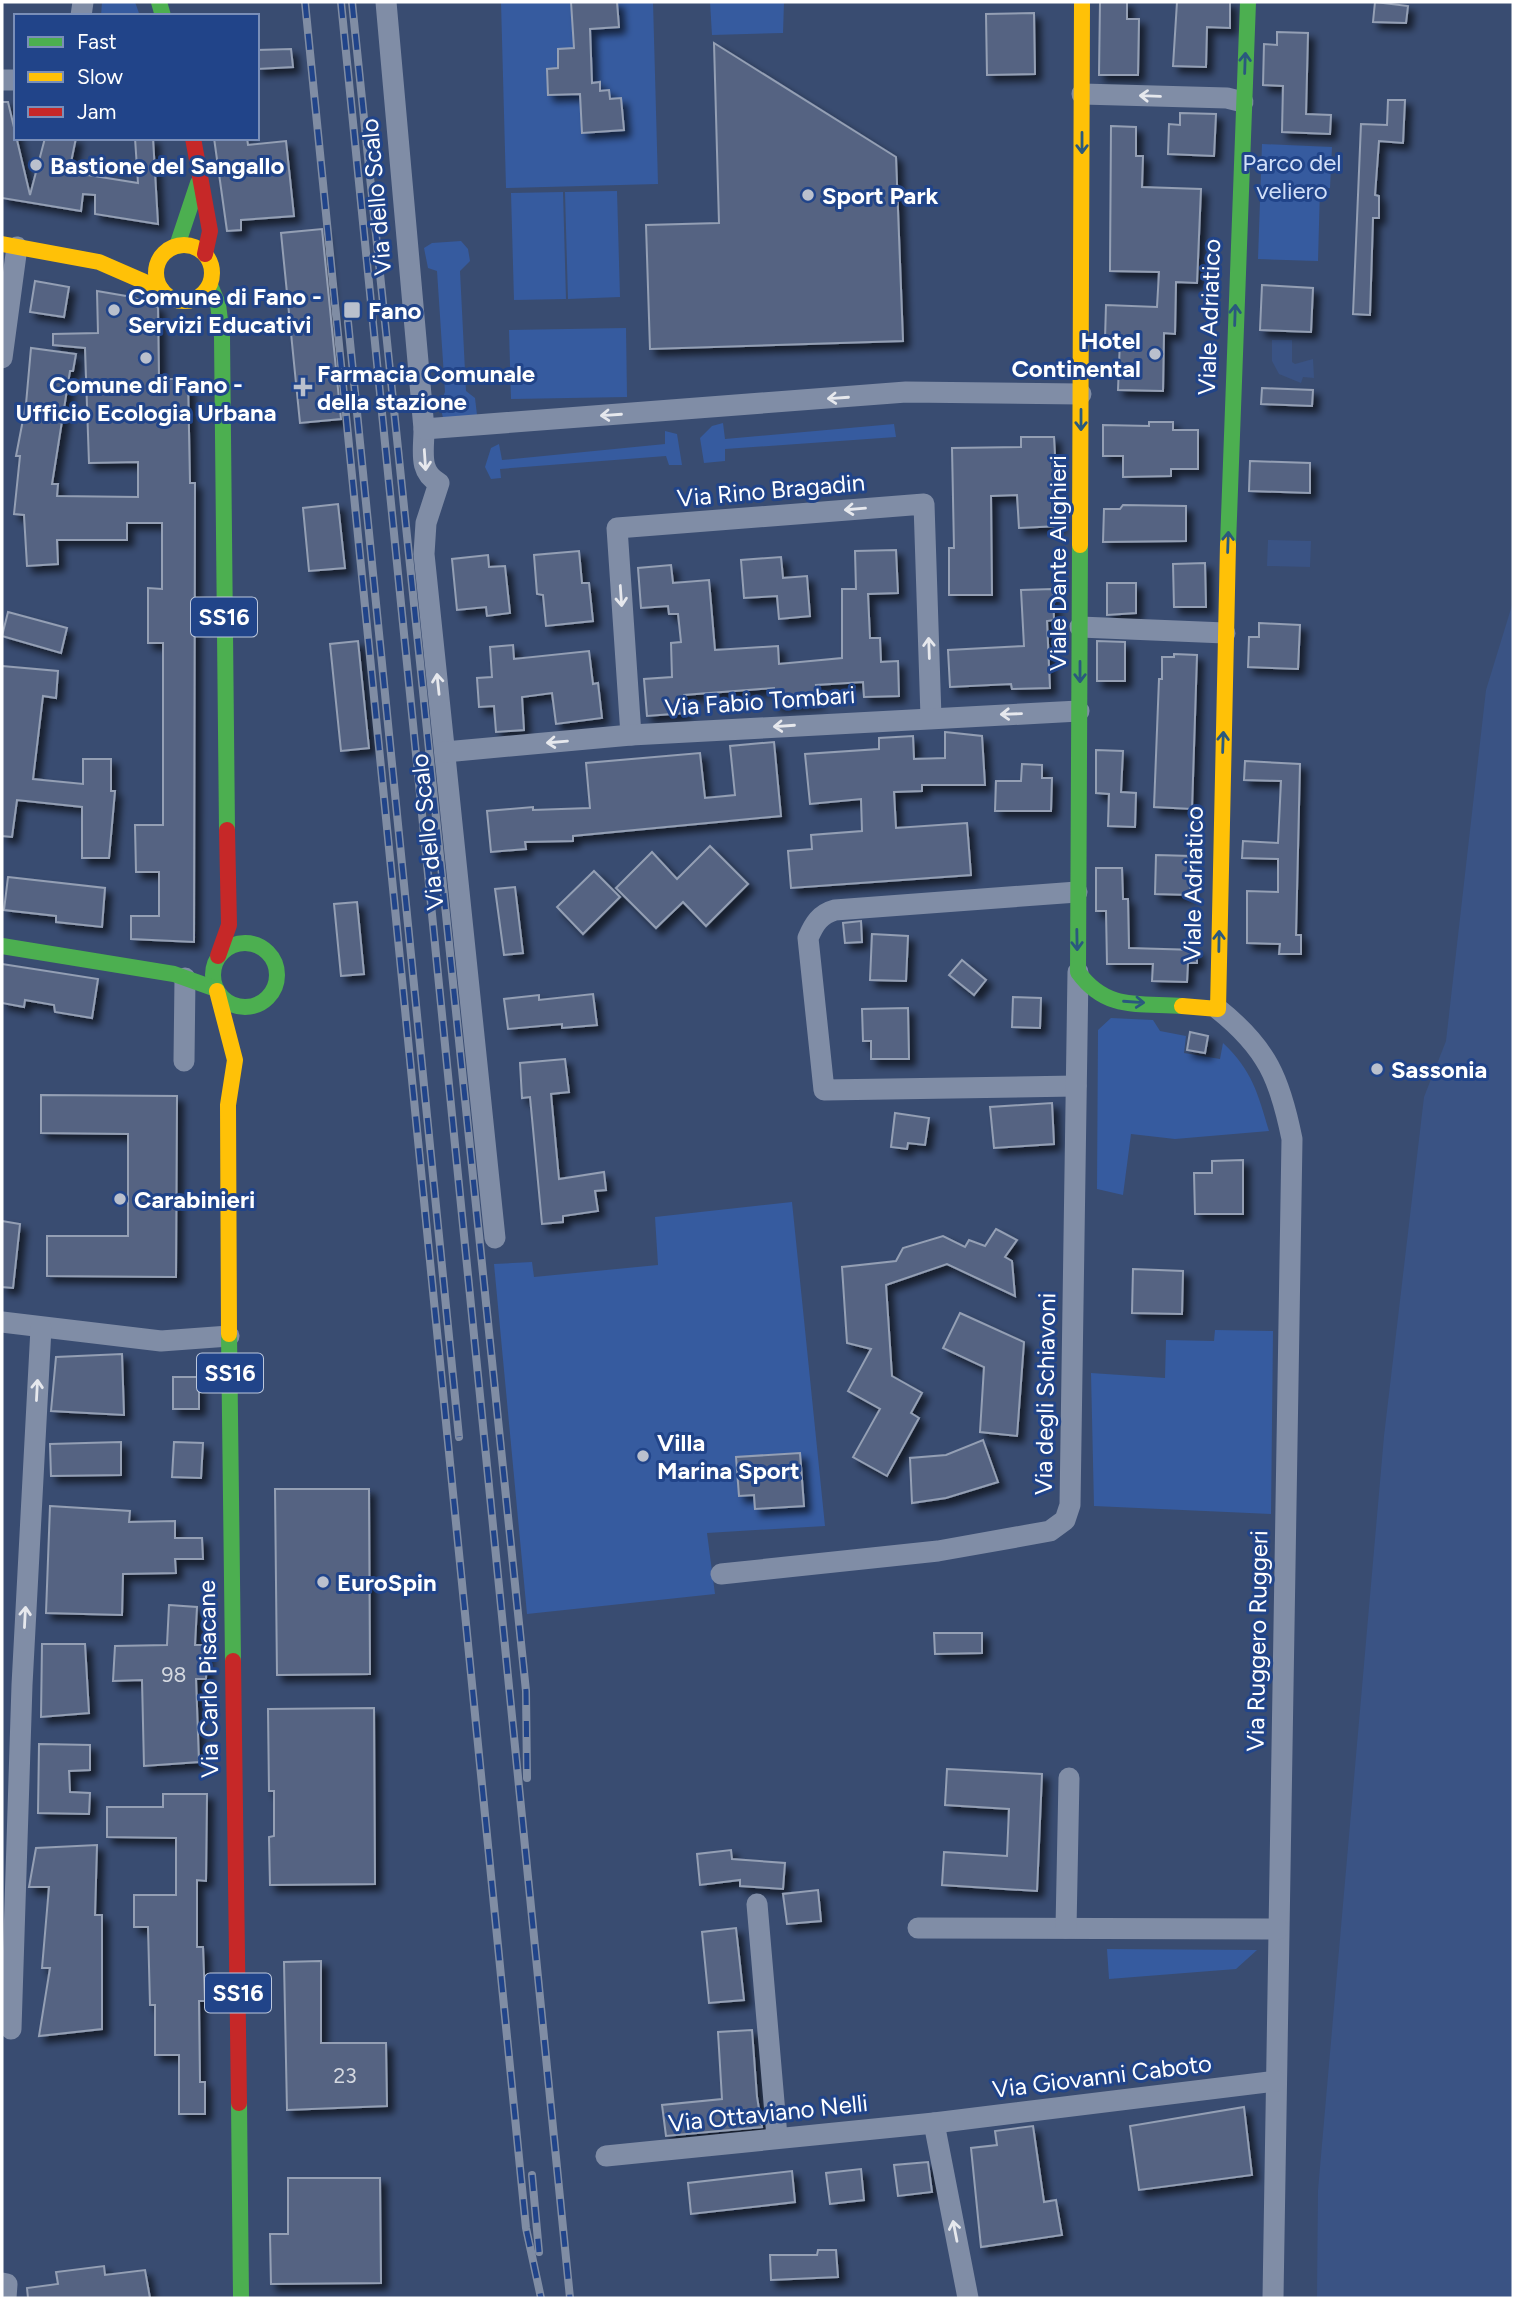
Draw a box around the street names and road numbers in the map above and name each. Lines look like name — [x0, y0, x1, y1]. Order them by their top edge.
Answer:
street label: Via dello Scalo — [355, 117, 397, 277]
street label: Viale Adriatico — [1192, 238, 1226, 396]
street label: Viale Dante Alighieri — [1043, 455, 1072, 671]
street label: Via Rino Bragadin — [676, 467, 866, 513]
road number: SS16 — [191, 597, 257, 636]
street label: Via Fabio Tombari — [664, 680, 856, 722]
street label: Via dello Scalo — [404, 752, 450, 912]
street label: Viale Adriatico — [1177, 806, 1209, 962]
street label: Via degli Schiavoni — [1029, 1293, 1061, 1495]
road number: SS16 — [197, 1354, 263, 1392]
street label: Via Ruggero Ruggeri — [1241, 1530, 1273, 1752]
street label: Via Carlo Pisacane — [192, 1580, 224, 1778]
road number: SS16 — [205, 1974, 271, 2012]
street label: Via Giovanni Caboto — [991, 2048, 1213, 2104]
street label: Via Ottaviano Nelli — [667, 2088, 869, 2138]

